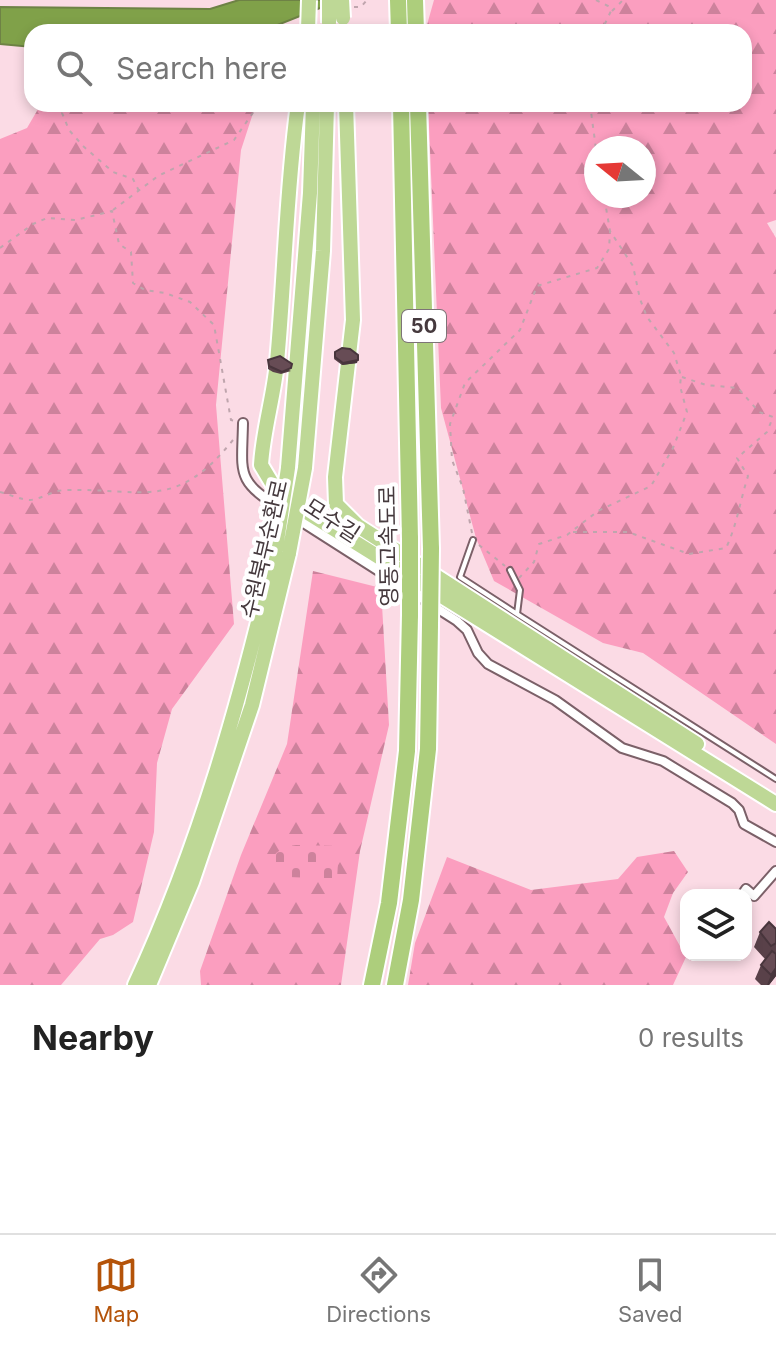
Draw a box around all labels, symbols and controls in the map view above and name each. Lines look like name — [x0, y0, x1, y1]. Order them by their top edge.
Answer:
search box — [24, 24, 752, 112]
icon: search — [52, 46, 96, 90]
text: Search here — [116, 50, 288, 86]
north arrow — [584, 136, 656, 208]
road number: 50 — [402, 310, 446, 342]
street label: 수원북부순환로 — [235, 477, 293, 621]
street label: 영동고속도로 — [374, 485, 402, 607]
street label: 모수길 — [299, 493, 365, 547]
map controls — [680, 889, 752, 961]
button: layers — [680, 889, 752, 961]
text: Nearby — [32, 1017, 154, 1058]
text: 0 results — [638, 1022, 744, 1053]
tab: Map — [94, 1253, 139, 1327]
tab: Directions — [326, 1253, 431, 1327]
tab: Saved — [618, 1253, 682, 1327]

